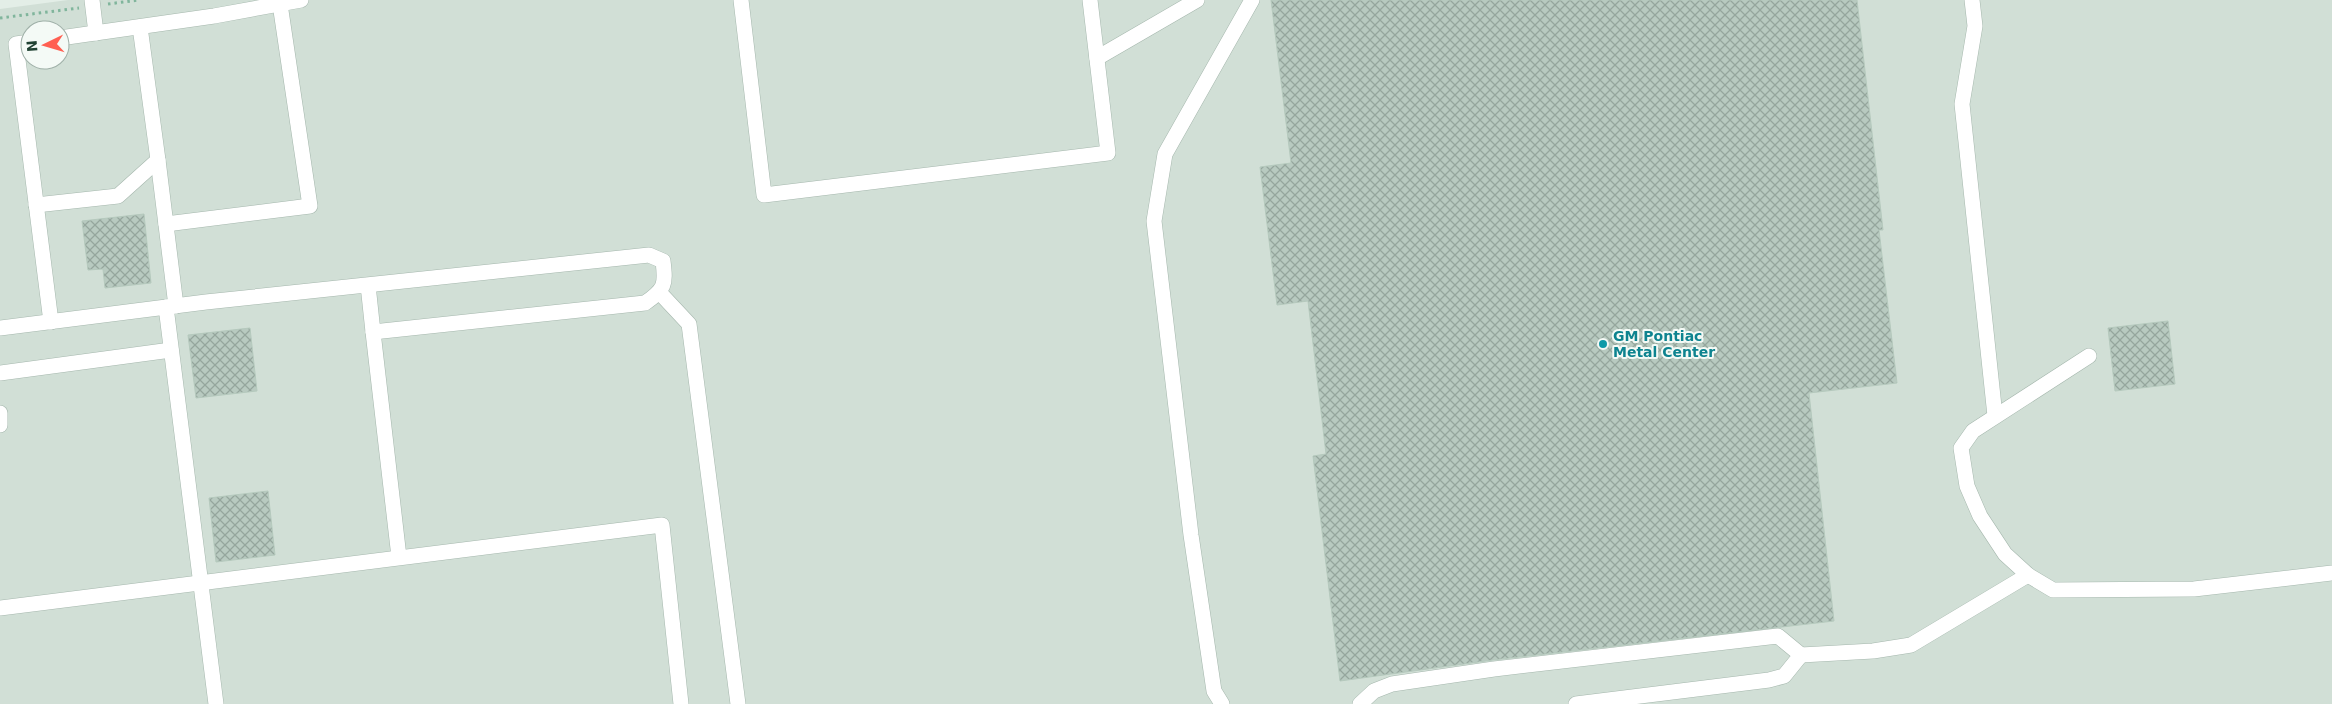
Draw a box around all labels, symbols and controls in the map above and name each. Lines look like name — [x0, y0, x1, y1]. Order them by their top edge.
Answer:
north arrow — [20, 20, 70, 70]
text: N — [24, 40, 41, 53]
place label: GM Pontiac Metal Center — [1613, 328, 1715, 360]
marker: GM Pontiac Metal Center — [1597, 338, 1609, 350]

